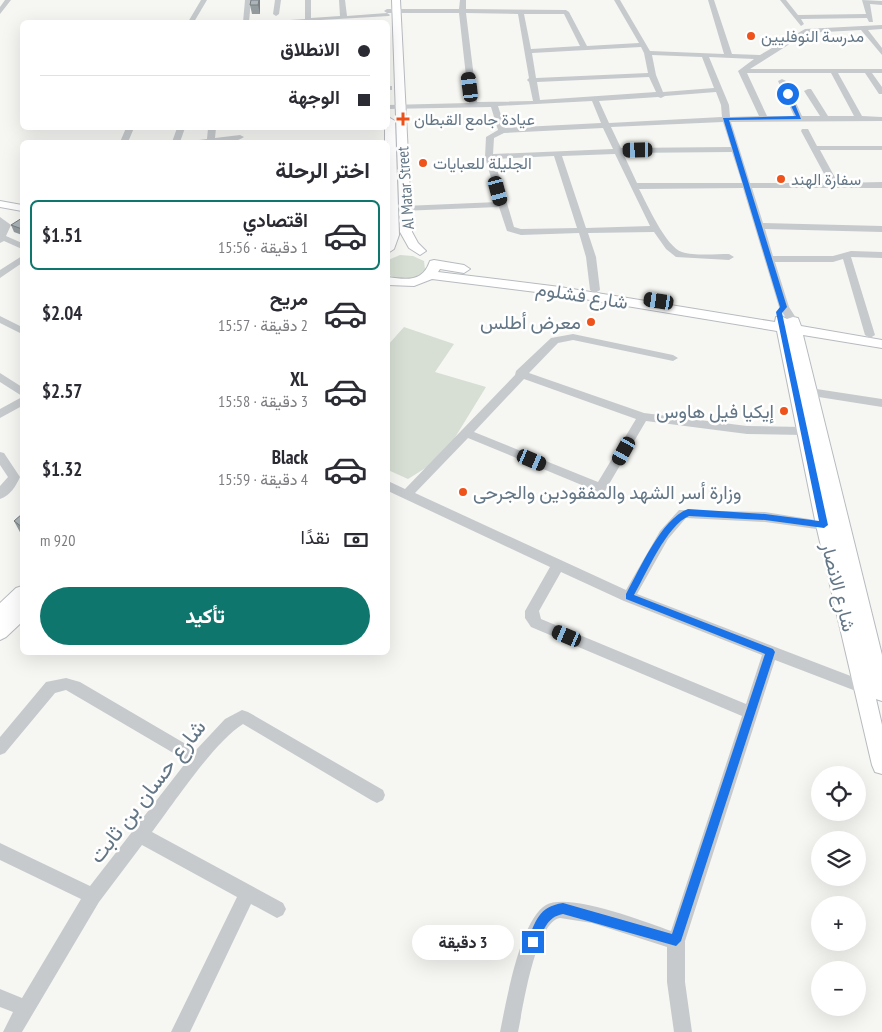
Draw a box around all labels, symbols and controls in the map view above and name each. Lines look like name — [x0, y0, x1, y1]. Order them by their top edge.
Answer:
place label: مدرسة النوفليين — [761, 26, 864, 47]
marker: مدرسة النوفليين — [745, 30, 757, 42]
text: الانطلاق — [280, 37, 340, 61]
car — [460, 71, 479, 103]
route start — [777, 83, 799, 105]
text: الوجهة — [288, 85, 340, 109]
place label: عيادة جامع القبطان — [414, 109, 535, 131]
marker: عيادة جامع القبطان — [396, 112, 410, 126]
car — [622, 142, 653, 158]
street label: Al Matar Street — [392, 145, 418, 230]
place label: الجليلة للعبايات — [433, 153, 532, 173]
text: اختر الرحلة — [275, 156, 370, 184]
marker: الجليلة للعبايات — [417, 157, 429, 169]
place label: سفارة الهند — [791, 169, 861, 190]
marker: سفارة الهند — [775, 173, 787, 185]
car — [486, 175, 509, 207]
text: اقتصادي — [243, 208, 308, 232]
icon: car — [323, 213, 368, 258]
text: $1.51 — [42, 223, 82, 247]
text: 1 دقيقة · 15:56 — [218, 237, 308, 257]
street label: شارع فشلوم — [534, 276, 630, 315]
text: مريح — [270, 286, 308, 310]
icon: car — [323, 291, 368, 336]
car — [643, 291, 674, 311]
text: $2.04 — [42, 301, 82, 325]
place label: معرض أطلس — [480, 310, 581, 334]
text: 2 دقيقة · 15:57 — [218, 315, 308, 335]
marker: معرض أطلس — [585, 316, 597, 328]
text: XL — [290, 367, 308, 391]
icon: car — [323, 369, 368, 414]
text: $2.57 — [42, 379, 82, 403]
text: 3 دقيقة · 15:58 — [218, 391, 308, 411]
place label: إيكيا فيل هاوس — [656, 399, 774, 424]
marker: إيكيا فيل هاوس — [778, 405, 790, 417]
car — [610, 434, 637, 468]
text: Black — [272, 445, 308, 469]
icon: car — [323, 447, 368, 492]
car — [515, 447, 548, 473]
text: $1.32 — [42, 457, 82, 481]
text: 4 دقيقة · 15:59 — [218, 469, 308, 489]
place label: وزارة أسر الشهد والمفقودين والجرحى — [473, 480, 741, 504]
marker: وزارة أسر الشهد والمفقودين والجرحى — [457, 486, 469, 498]
text: نقدًا — [301, 525, 330, 549]
icon: cash — [342, 526, 370, 554]
text: 920 m — [40, 530, 75, 550]
street label: شارع الانصار — [815, 539, 862, 634]
button: تأكيد — [40, 587, 370, 645]
car — [550, 623, 583, 649]
street label: شارع حسان بن ثابت — [82, 714, 213, 869]
map controls — [811, 766, 866, 1016]
button: locate — [811, 766, 866, 821]
button: layers — [811, 831, 866, 886]
button: + — [811, 896, 866, 951]
callout: 3 دقيقة — [413, 924, 516, 960]
route end — [522, 931, 544, 953]
text: 3 دقيقة — [439, 932, 487, 952]
button: − — [811, 961, 866, 1016]

